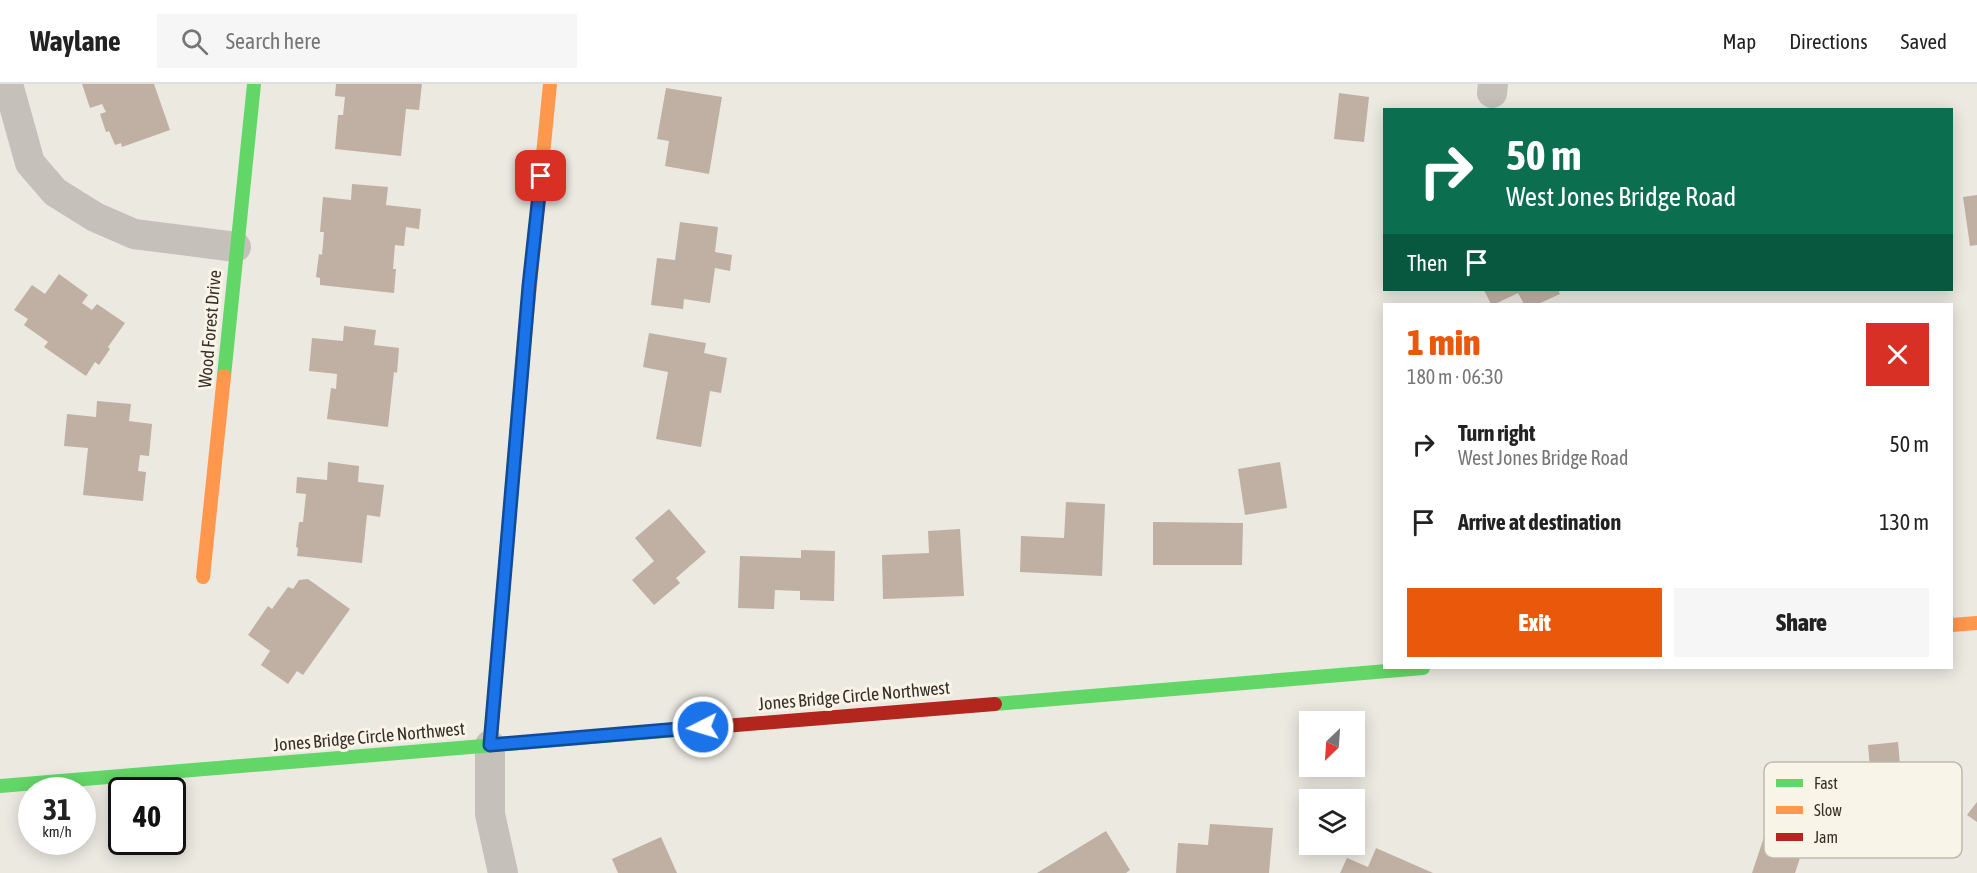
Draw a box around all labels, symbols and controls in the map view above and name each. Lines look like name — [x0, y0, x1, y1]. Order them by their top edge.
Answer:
search box — [157, 14, 577, 68]
text: Waylane — [30, 25, 121, 57]
icon: search — [178, 25, 211, 58]
text: Search here — [226, 28, 321, 54]
text: Map — [1722, 29, 1756, 53]
text: Directions — [1789, 29, 1868, 53]
text: Saved — [1901, 29, 1947, 53]
text: 50 m — [1506, 131, 1581, 179]
icon: right — [1407, 132, 1485, 210]
pin — [515, 150, 566, 201]
icon: arrive — [524, 159, 557, 192]
text: West Jones Bridge Road — [1506, 181, 1736, 212]
icon: arrive — [1460, 246, 1493, 279]
text: Then — [1407, 250, 1448, 276]
street label: Wood Forest Drive — [194, 269, 225, 389]
text: 1 min — [1407, 321, 1481, 363]
button: close — [1866, 323, 1929, 386]
text: 180 m · 06:30 — [1407, 365, 1503, 388]
text: Turn right — [1458, 420, 1535, 446]
icon: right — [1407, 428, 1440, 461]
text: 50 m — [1889, 431, 1929, 457]
text: West Jones Bridge Road — [1458, 446, 1629, 469]
icon: arrive — [1407, 506, 1440, 539]
text: Arrive at destination — [1458, 509, 1621, 535]
text: 130 m — [1879, 509, 1929, 535]
button: Exit — [1407, 588, 1662, 657]
button: Share — [1674, 588, 1929, 657]
street label: Jones Bridge Circle Northwest — [757, 677, 951, 714]
position arrow — [671, 695, 735, 759]
north arrow — [1299, 711, 1365, 777]
map controls — [1299, 711, 1365, 855]
street label: Jones Bridge Circle Northwest — [272, 718, 466, 755]
legend — [1764, 762, 1962, 858]
text: Fast — [1814, 774, 1838, 792]
speed limit sign: 40 — [108, 777, 186, 855]
button: layers — [1299, 789, 1365, 855]
text: 31 — [43, 792, 71, 826]
text: Slow — [1814, 801, 1842, 819]
text: km/h — [42, 823, 72, 840]
text: Jam — [1814, 828, 1838, 846]

